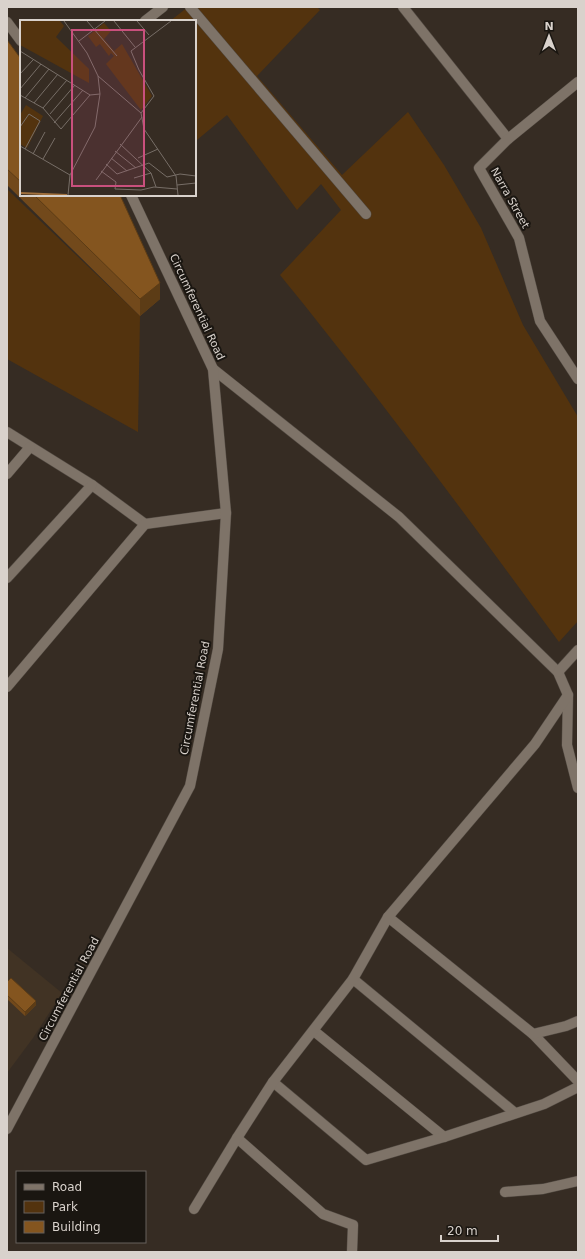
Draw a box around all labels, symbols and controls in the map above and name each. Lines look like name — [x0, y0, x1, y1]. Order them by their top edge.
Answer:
north arrow — [529, 16, 569, 56]
inset map — [20, 20, 196, 196]
text: N — [544, 20, 554, 33]
street label: Narra Street — [488, 165, 532, 231]
street label: Circumferential Road — [167, 252, 227, 362]
street label: Circumferential Road — [178, 640, 212, 756]
street label: Circumferential Road — [36, 935, 102, 1043]
legend — [16, 1171, 146, 1243]
text: Road — [52, 1180, 82, 1194]
text: Park — [52, 1200, 78, 1214]
scale bar — [441, 1217, 498, 1243]
text: Building — [52, 1220, 101, 1234]
text: 20 m — [447, 1224, 478, 1238]

